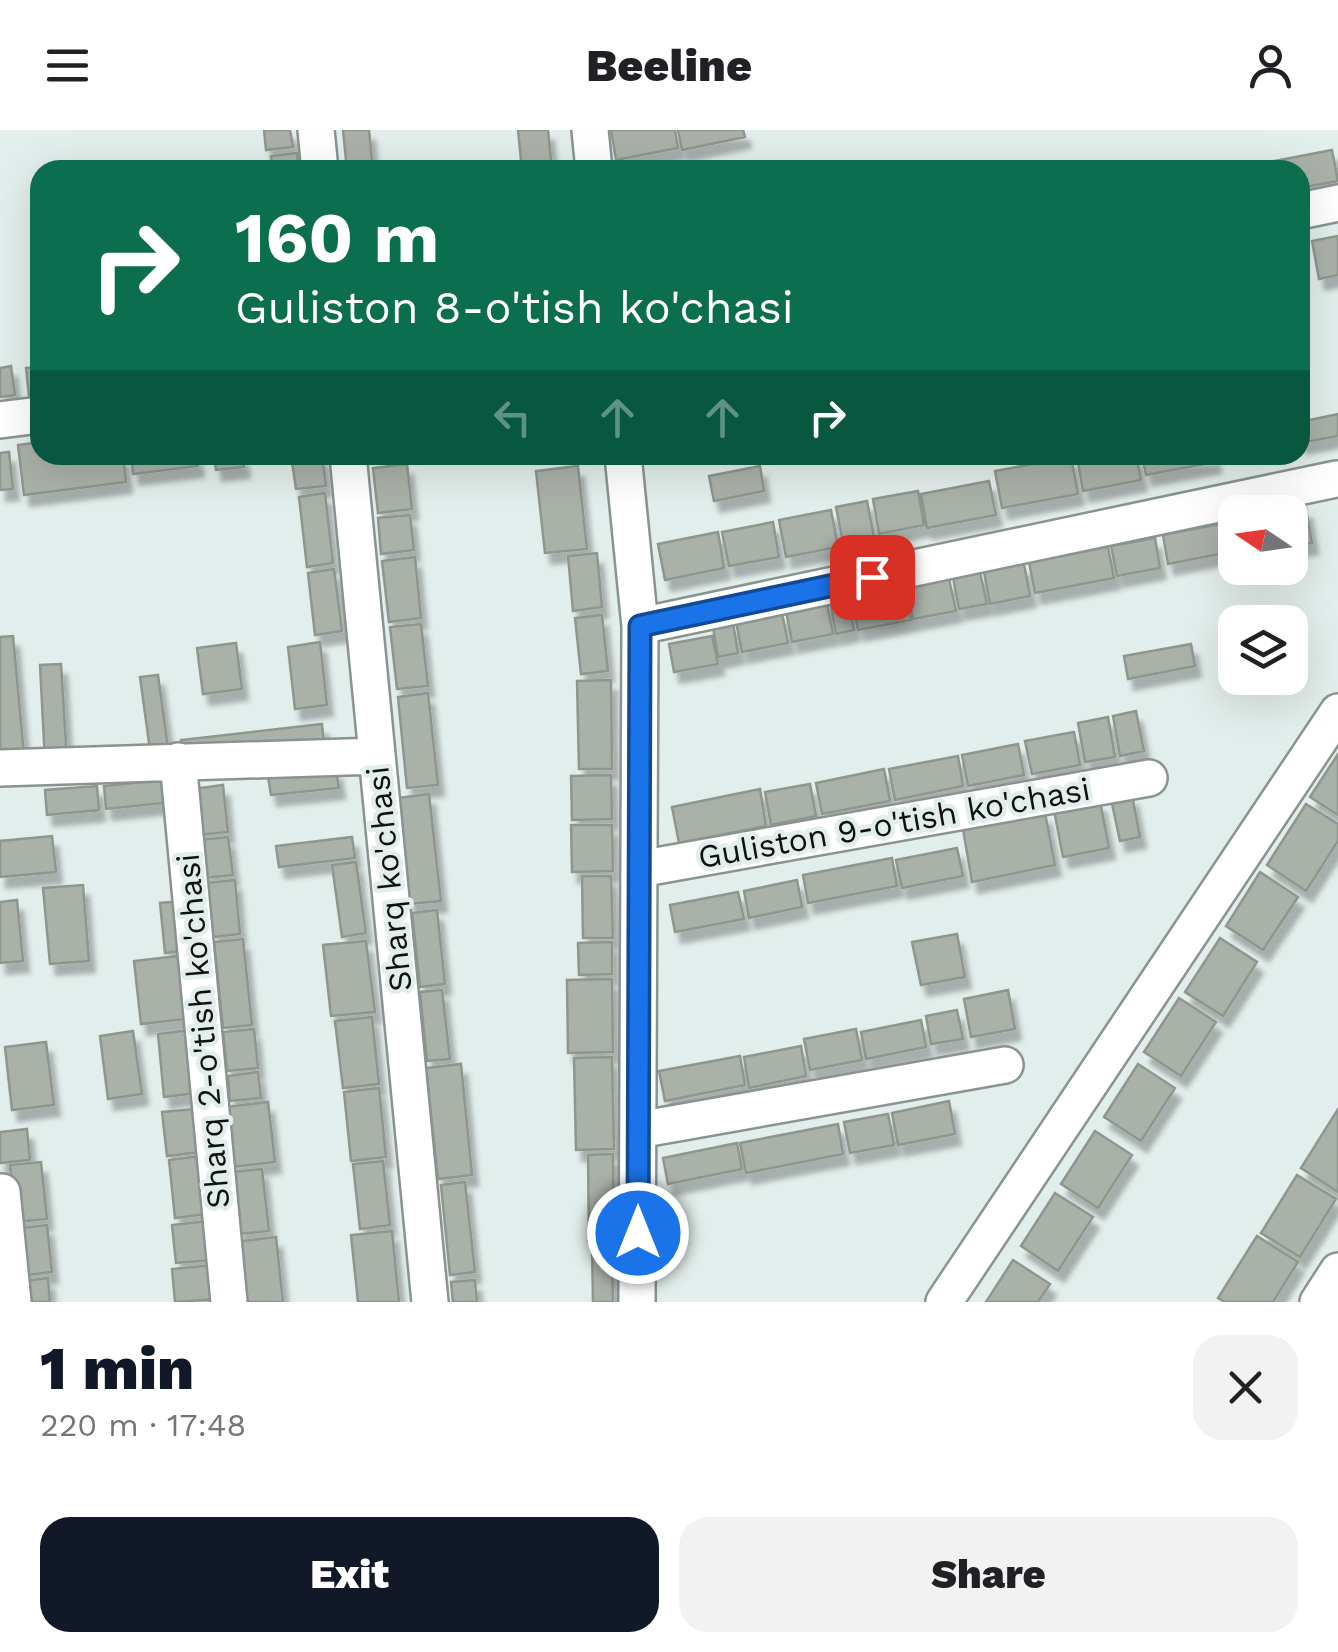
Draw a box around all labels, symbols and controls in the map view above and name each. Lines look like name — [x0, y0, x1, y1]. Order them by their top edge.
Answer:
icon: menu — [40, 38, 95, 93]
icon: person — [1243, 38, 1298, 93]
text: Beeline — [586, 39, 752, 92]
text: 160 m — [235, 197, 439, 279]
icon: right — [70, 200, 200, 330]
text: Guliston 8-o'tish ko'chasi — [235, 281, 794, 334]
icon: left — [485, 390, 540, 445]
icon: ahead — [590, 390, 645, 445]
icon: ahead — [695, 390, 750, 445]
icon: right — [800, 390, 855, 445]
north arrow — [1218, 495, 1308, 585]
map controls — [1218, 495, 1308, 695]
pin — [830, 535, 915, 620]
icon: arrive — [845, 550, 900, 605]
button: layers — [1218, 605, 1308, 695]
street label: Sharq ko'chasi — [358, 765, 420, 993]
street label: Guliston 9-o'tish ko'chasi — [695, 770, 1093, 876]
street label: Sharq 2-o'tish ko'chasi — [169, 852, 237, 1210]
position arrow — [586, 1181, 690, 1285]
text: 1 min — [40, 1333, 194, 1404]
button: close — [1193, 1335, 1298, 1440]
text: 220 m · 17:48 — [40, 1406, 246, 1444]
button: Exit — [40, 1517, 659, 1632]
button: Share — [679, 1517, 1298, 1632]

